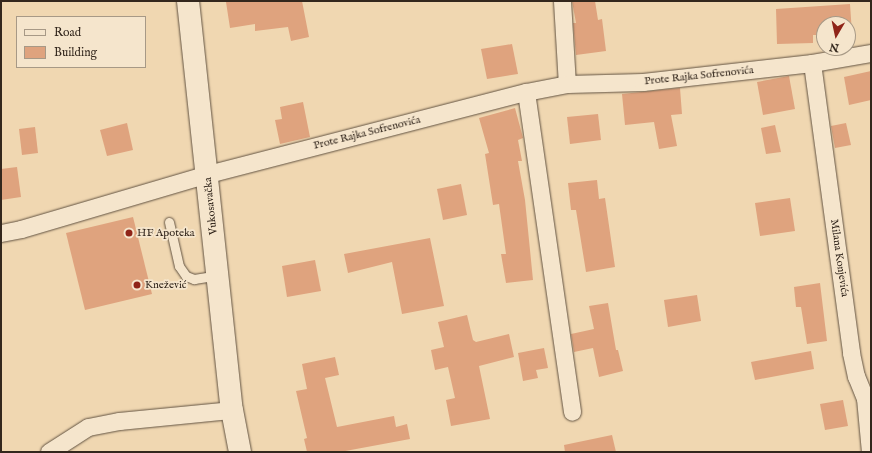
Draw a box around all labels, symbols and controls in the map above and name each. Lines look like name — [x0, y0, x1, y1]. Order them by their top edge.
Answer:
legend — [16, 16, 146, 68]
north arrow — [816, 16, 856, 56]
text: Road — [54, 25, 81, 40]
text: N — [828, 39, 840, 55]
text: Building — [54, 45, 97, 60]
street label: Prote Rajka Sofrenovića — [644, 64, 754, 88]
street label: Prote Rajka Sofrenovića — [312, 113, 422, 153]
street label: Vukosavačka — [201, 177, 221, 235]
street label: Milana Konjevića — [827, 218, 851, 298]
place label: HF Apoteka — [137, 226, 195, 240]
marker: HF Apoteka — [124, 228, 134, 238]
place label: Knežević — [145, 278, 187, 292]
marker: Knežević — [132, 280, 142, 290]

